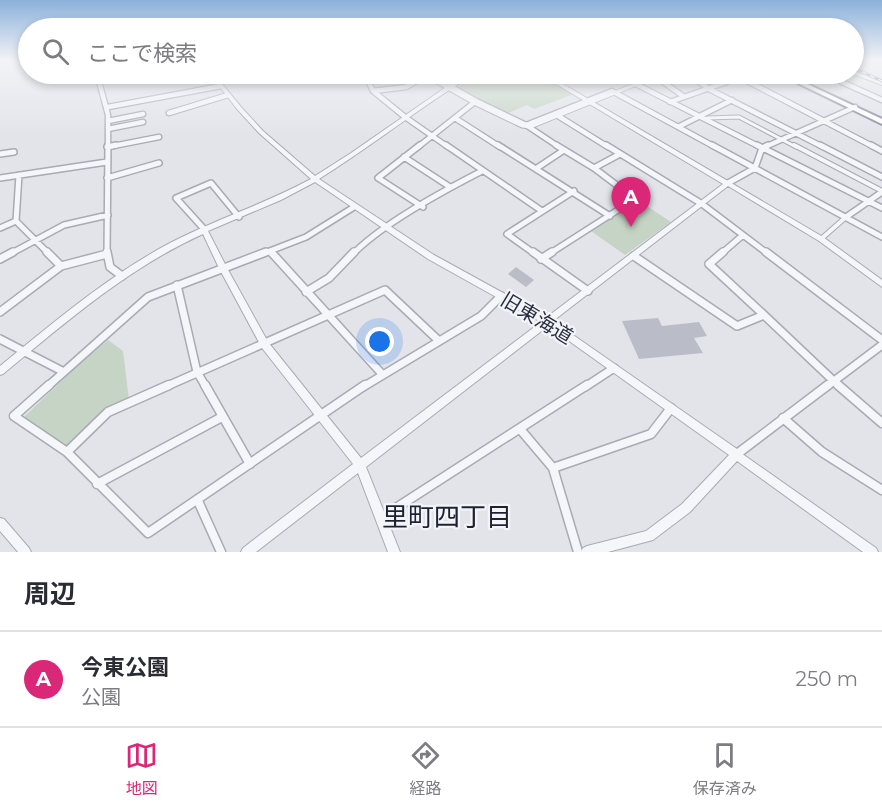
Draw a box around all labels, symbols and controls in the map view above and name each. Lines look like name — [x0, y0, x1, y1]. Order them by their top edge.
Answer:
search box — [18, 18, 864, 84]
icon: search — [39, 35, 72, 68]
text: ここで検索 — [87, 40, 197, 67]
pin: A — [612, 178, 650, 227]
street label: 旧東海道 — [497, 287, 577, 349]
your location — [365, 327, 394, 356]
district label: 里町四丁目 — [382, 501, 512, 533]
text: 周辺 — [24, 578, 76, 610]
text: 今東公園 — [81, 654, 169, 681]
text: A — [36, 667, 51, 691]
text: 250 m — [796, 667, 858, 691]
text: 公園 — [81, 685, 121, 709]
tab: 地図 — [125, 739, 158, 799]
tab: 経路 — [409, 739, 442, 799]
tab: 保存済み — [693, 739, 757, 799]

